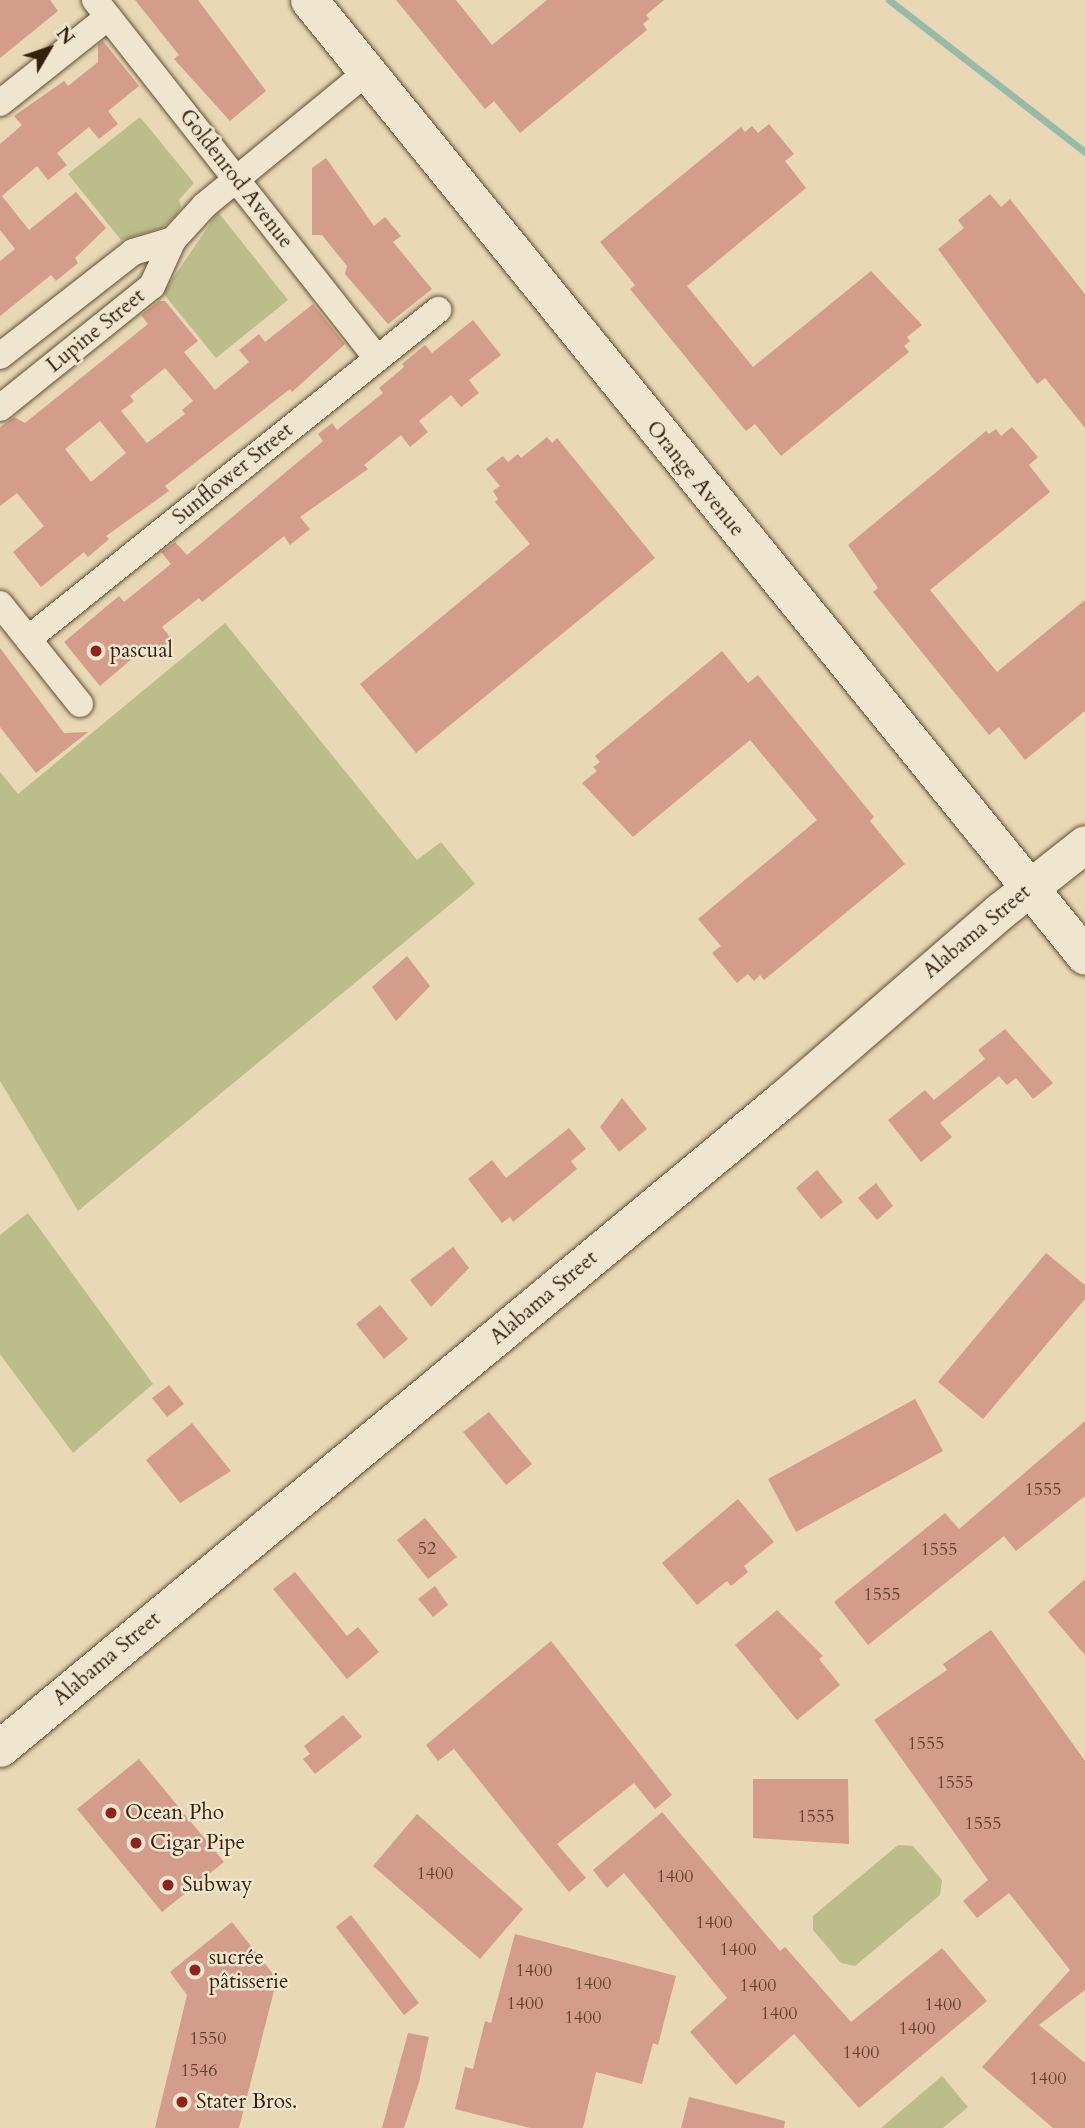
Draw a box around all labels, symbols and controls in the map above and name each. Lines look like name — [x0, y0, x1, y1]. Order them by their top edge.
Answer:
north arrow — [14, 14, 84, 84]
text: N — [50, 21, 81, 50]
street label: Goldenrod Avenue — [174, 104, 298, 254]
street label: Lupine Street — [42, 284, 150, 378]
street label: Orange Avenue — [641, 416, 749, 542]
street label: Sunflower Street — [168, 418, 298, 530]
place label: pascual — [110, 638, 173, 664]
marker: pascual — [88, 643, 104, 659]
street label: Alabama Street — [918, 880, 1036, 984]
street label: Alabama Street — [485, 1246, 603, 1350]
house number: 1555 — [1025, 1479, 1061, 1501]
house number: 52 — [418, 1538, 436, 1560]
house number: 1555 — [921, 1539, 957, 1561]
house number: 1555 — [864, 1584, 900, 1606]
street label: Alabama Street — [48, 1607, 166, 1711]
house number: 1555 — [908, 1733, 944, 1755]
house number: 1555 — [937, 1772, 973, 1794]
place label: Ocean Pho — [125, 1800, 224, 1826]
marker: Ocean Pho — [103, 1805, 119, 1821]
house number: 1555 — [798, 1806, 834, 1828]
house number: 1555 — [965, 1813, 1001, 1835]
place label: Cigar Pipe — [150, 1830, 245, 1856]
marker: Cigar Pipe — [128, 1835, 144, 1851]
house number: 1400 — [417, 1863, 453, 1885]
house number: 1400 — [657, 1866, 693, 1888]
place label: Subway — [182, 1872, 252, 1898]
marker: Subway — [160, 1877, 176, 1893]
house number: 1400 — [696, 1912, 732, 1934]
house number: 1400 — [720, 1939, 756, 1961]
place label: sucrée pâtisserie — [209, 1945, 288, 1995]
house number: 1400 — [516, 1960, 552, 1982]
marker: sucrée pâtisserie — [187, 1962, 203, 1978]
house number: 1400 — [575, 1973, 611, 1995]
house number: 1400 — [740, 1975, 776, 1997]
house number: 1400 — [507, 1993, 543, 2015]
house number: 1400 — [925, 1994, 961, 2016]
house number: 1400 — [761, 2003, 797, 2025]
house number: 1400 — [565, 2007, 601, 2029]
house number: 1400 — [899, 2018, 935, 2040]
house number: 1550 — [190, 2028, 226, 2050]
house number: 1400 — [843, 2042, 879, 2064]
house number: 1546 — [181, 2060, 217, 2082]
house number: 1400 — [1030, 2068, 1066, 2090]
place label: Stater Bros. — [196, 2089, 297, 2115]
marker: Stater Bros. — [174, 2094, 190, 2110]

